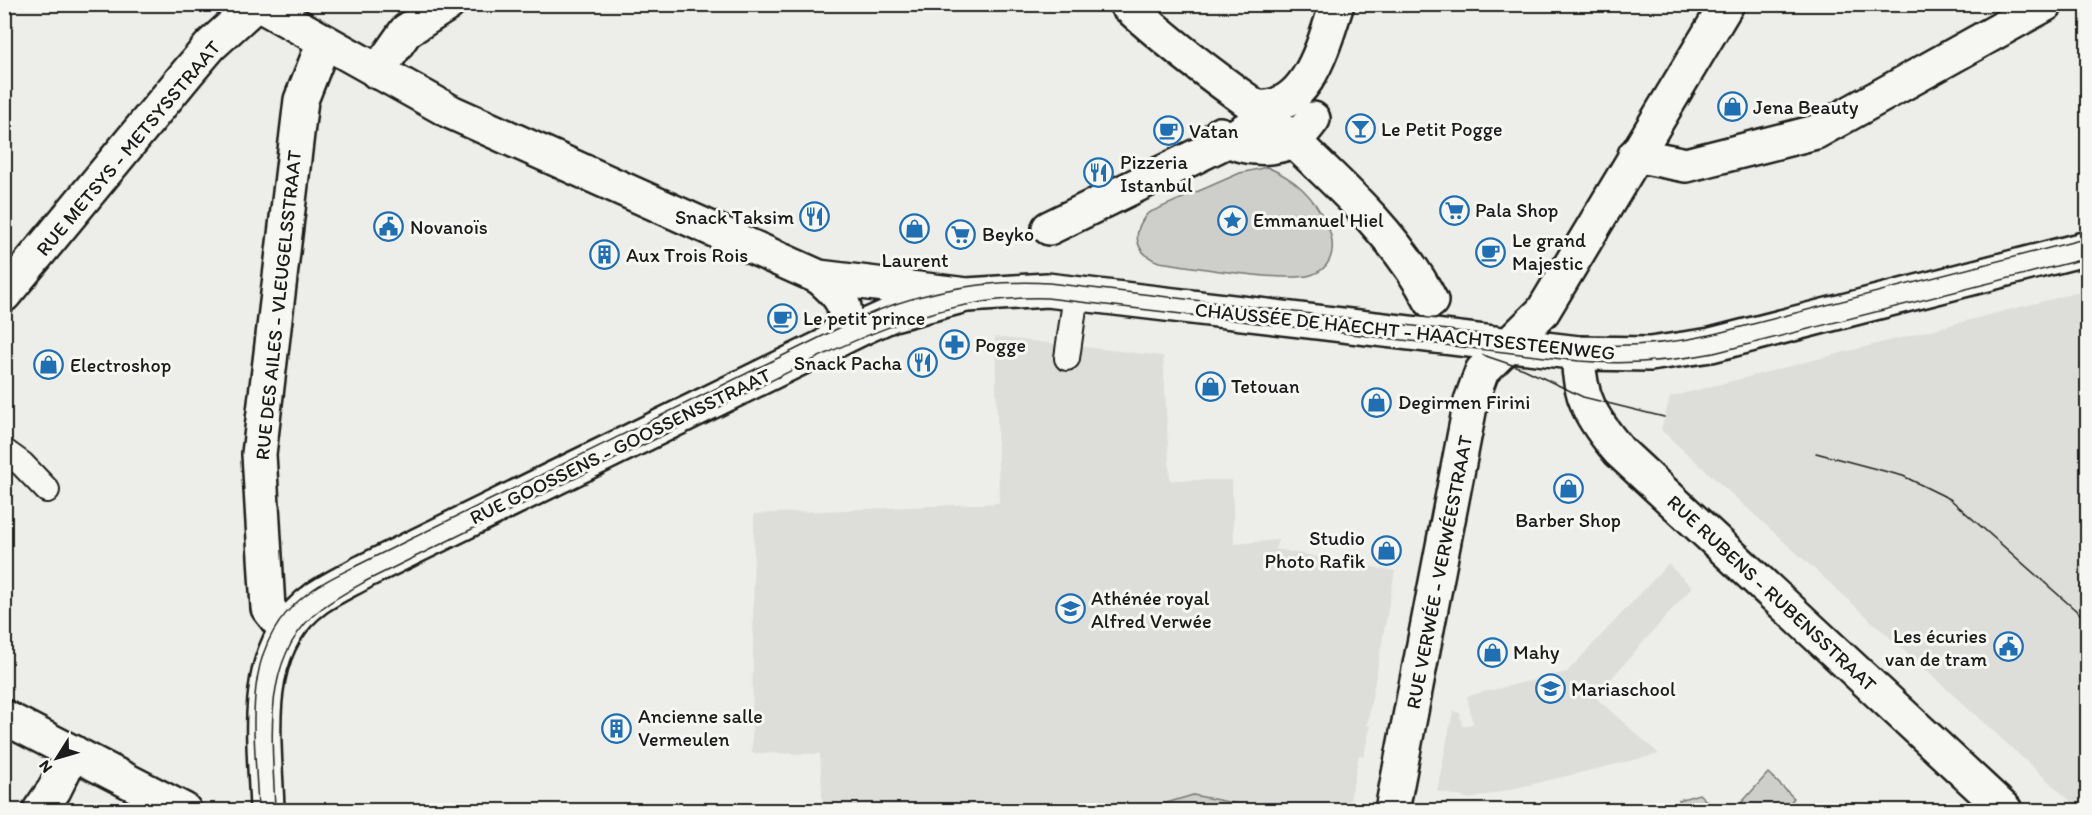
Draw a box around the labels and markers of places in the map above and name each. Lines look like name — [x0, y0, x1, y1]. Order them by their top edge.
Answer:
shop icon: Jena Beauty — [1716, 91, 1748, 123]
place label: Jena Beauty — [1753, 95, 1859, 119]
bar icon: Le Petit Pogge — [1344, 113, 1376, 145]
cafe icon: Vatan — [1152, 115, 1184, 147]
place label: Le Petit Pogge — [1381, 117, 1503, 141]
place label: Vatan — [1189, 119, 1239, 143]
place label: Pizzeria Istanbul — [1120, 150, 1193, 197]
restaurant icon: Pizzeria Istanbul — [1083, 157, 1115, 189]
supermarket icon: Pala Shop — [1438, 194, 1470, 226]
place label: Pala Shop — [1475, 198, 1558, 222]
restaurant icon: Snack Taksim — [799, 201, 831, 233]
place icon: Emmanuel Hiel — [1216, 204, 1248, 236]
place label: Snack Taksim — [675, 205, 794, 229]
place label: Emmanuel Hiel — [1253, 208, 1384, 232]
public building icon: Novanoïs — [373, 211, 405, 243]
shop icon: Laurent — [899, 213, 931, 245]
place label: Novanoïs — [410, 215, 488, 239]
supermarket icon: Beyko — [945, 218, 977, 250]
place label: Beyko — [982, 222, 1034, 246]
place label: Le grand Majestic — [1512, 228, 1586, 275]
cafe icon: Le grand Majestic — [1475, 236, 1507, 268]
building icon: Aux Trois Rois — [589, 239, 621, 271]
place label: Aux Trois Rois — [626, 243, 748, 267]
place label: Laurent — [881, 248, 949, 272]
cafe icon: Le petit prince — [766, 302, 798, 334]
place label: Le petit prince — [803, 306, 925, 330]
pharmacy icon: Pogge — [938, 329, 970, 361]
place label: Pogge — [975, 333, 1026, 357]
restaurant icon: Snack Pacha — [907, 347, 939, 379]
shop icon: Electroshop — [33, 349, 65, 381]
place label: Snack Pacha — [794, 351, 903, 375]
place label: Electroshop — [70, 353, 171, 377]
shop icon: Tetouan — [1194, 370, 1226, 402]
place label: Tetouan — [1231, 374, 1300, 398]
shop icon: Degirmen Firini — [1361, 386, 1393, 418]
place label: Degirmen Firini — [1398, 390, 1530, 414]
shop icon: Barber Shop — [1552, 473, 1584, 505]
place label: Barber Shop — [1515, 508, 1621, 532]
place label: Studio Photo Rafik — [1265, 526, 1366, 573]
shop icon: Studio Photo Rafik — [1370, 534, 1402, 566]
place label: Athénée royal Alfred Verwée — [1091, 586, 1212, 633]
school or university icon: Athénée royal Alfred Verwée — [1054, 593, 1086, 625]
place label: Les écuries van de tram — [1885, 624, 1987, 671]
public building icon: Les écuries van de tram — [1992, 631, 2024, 663]
shop icon: Mahy — [1476, 636, 1508, 668]
place label: Mahy — [1513, 640, 1560, 664]
school or university icon: Mariaschool — [1534, 673, 1566, 705]
place label: Mariaschool — [1571, 677, 1676, 701]
place label: Ancienne salle Vermeulen — [638, 704, 763, 751]
building icon: Ancienne salle Vermeulen — [601, 712, 633, 744]

